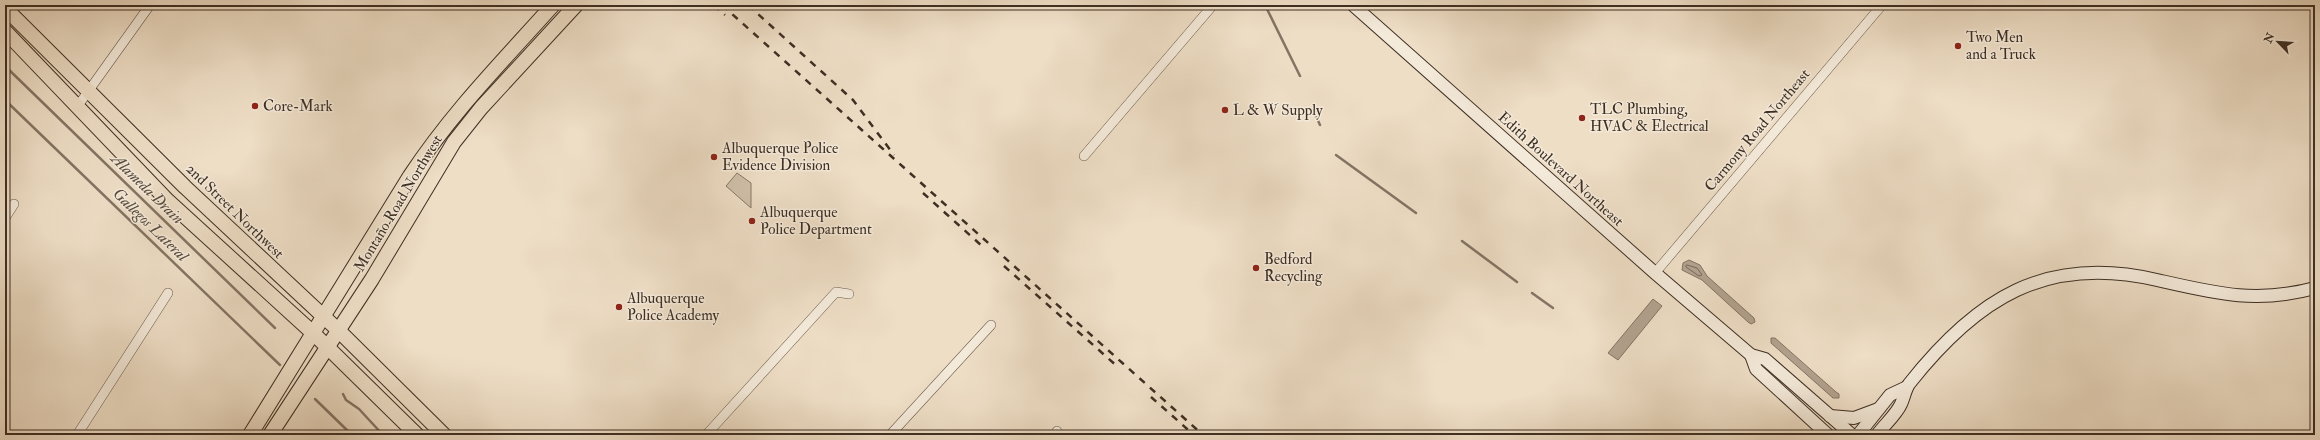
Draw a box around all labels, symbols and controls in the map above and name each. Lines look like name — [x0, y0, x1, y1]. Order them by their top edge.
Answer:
north arrow — [2258, 22, 2298, 62]
place label: Two Men and a Truck — [1966, 28, 2036, 64]
text: N — [2261, 30, 2278, 46]
marker: Two Men and a Truck — [1953, 41, 1963, 51]
street label: Carmony Road Northeast — [1700, 65, 1814, 196]
place label: Core-Mark — [263, 97, 333, 116]
place label: TLC Plumbing, HVAC & Electrical — [1590, 100, 1709, 136]
marker: Core-Mark — [250, 101, 260, 111]
place label: L & W Supply — [1233, 101, 1323, 121]
marker: L & W Supply — [1220, 105, 1230, 115]
street label: Edith Boulevard Northeast — [1494, 108, 1628, 231]
marker: TLC Plumbing, HVAC & Electrical — [1577, 113, 1587, 123]
street label: Montaño Road Northwest — [350, 131, 447, 275]
place label: Albuquerque Police Evidence Division — [721, 139, 838, 175]
water label: Alameda Drain — [105, 148, 188, 228]
marker: Albuquerque Police Evidence Division — [709, 152, 719, 162]
street label: 2nd Street Northwest — [182, 160, 288, 263]
water label: Gallegos Lateral — [108, 184, 193, 267]
place label: Albuquerque Police Department — [759, 203, 872, 240]
marker: Albuquerque Police Department — [747, 216, 757, 226]
place label: Bedford Recycling — [1264, 250, 1323, 286]
marker: Bedford Recycling — [1251, 263, 1261, 273]
place label: Albuquerque Police Academy — [626, 289, 720, 325]
marker: Albuquerque Police Academy — [614, 302, 624, 312]

